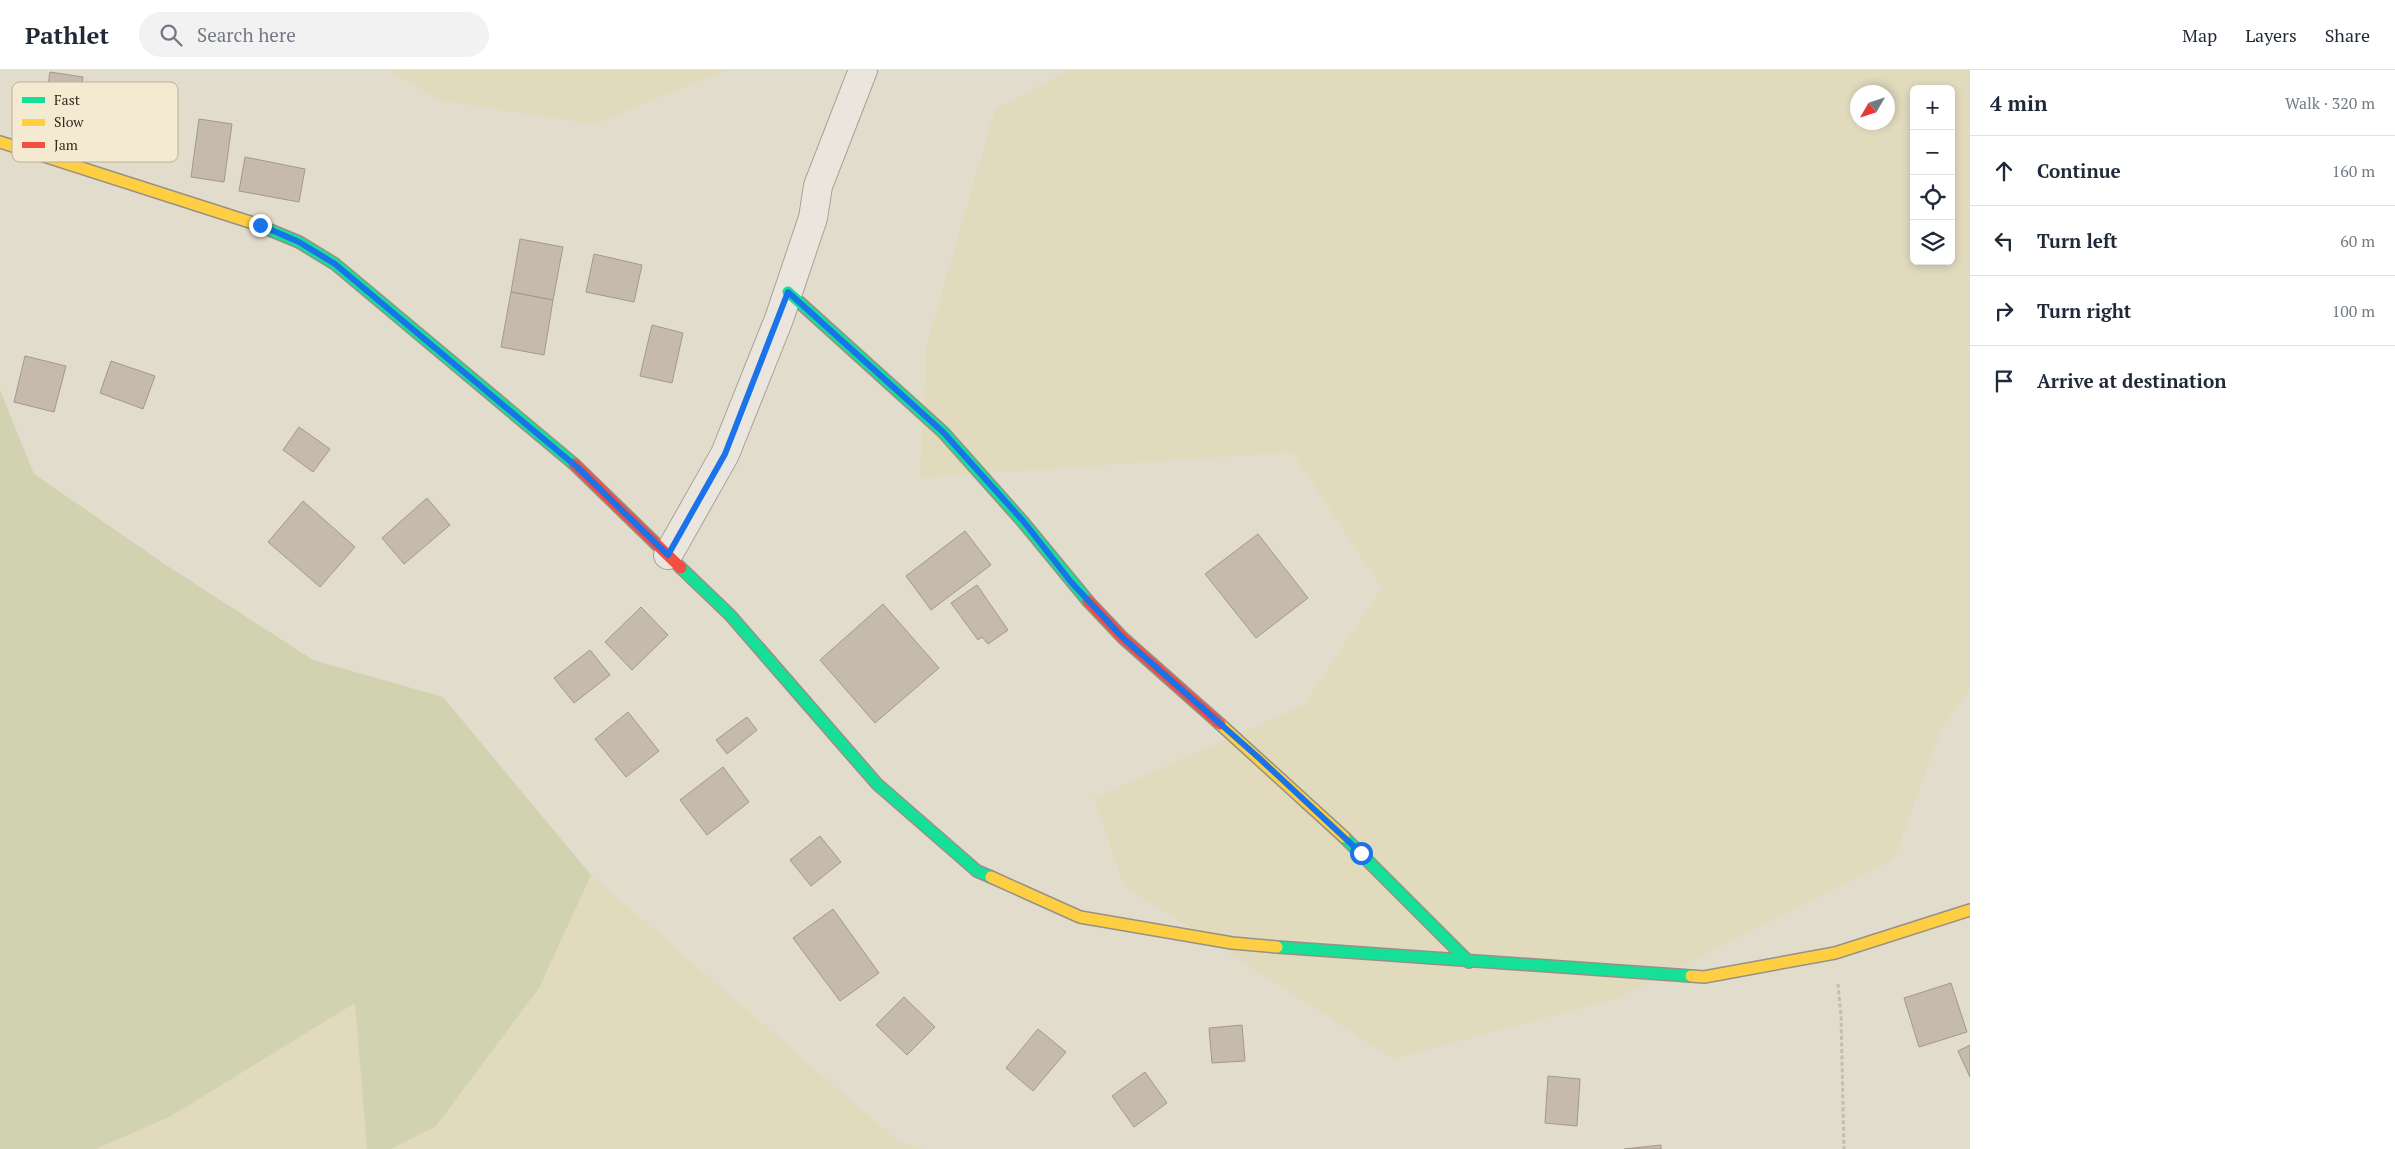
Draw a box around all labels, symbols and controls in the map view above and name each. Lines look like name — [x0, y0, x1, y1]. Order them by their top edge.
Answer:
search box — [139, 12, 489, 57]
text: Pathlet — [25, 19, 109, 51]
icon: search — [157, 21, 185, 49]
text: Search here — [197, 22, 296, 47]
text: Map — [2182, 23, 2217, 47]
text: Layers — [2245, 23, 2297, 47]
text: Share — [2325, 23, 2370, 47]
legend — [12, 82, 178, 162]
north arrow — [1850, 85, 1895, 130]
map controls — [1910, 85, 1955, 265]
button: + — [1910, 85, 1955, 130]
text: 4 min — [1990, 89, 2047, 117]
text: Fast — [54, 90, 81, 109]
text: Walk · 320 m — [2285, 92, 2375, 114]
text: Slow — [54, 112, 84, 131]
button: − — [1910, 130, 1955, 175]
text: Jam — [54, 135, 78, 154]
icon: ahead — [1990, 157, 2018, 185]
text: Continue — [2037, 158, 2121, 183]
text: 160 m — [2332, 160, 2375, 182]
button: locate — [1910, 175, 1955, 220]
route end — [249, 214, 272, 237]
button: layers — [1910, 220, 1955, 265]
icon: left — [1990, 227, 2018, 255]
text: Turn left — [2037, 228, 2118, 253]
text: 60 m — [2340, 230, 2375, 252]
icon: right — [1990, 297, 2018, 325]
text: Turn right — [2037, 298, 2131, 323]
text: 100 m — [2332, 300, 2375, 322]
icon: arrive — [1990, 367, 2018, 395]
text: Arrive at destination — [2037, 368, 2226, 393]
route start — [1350, 842, 1373, 865]

